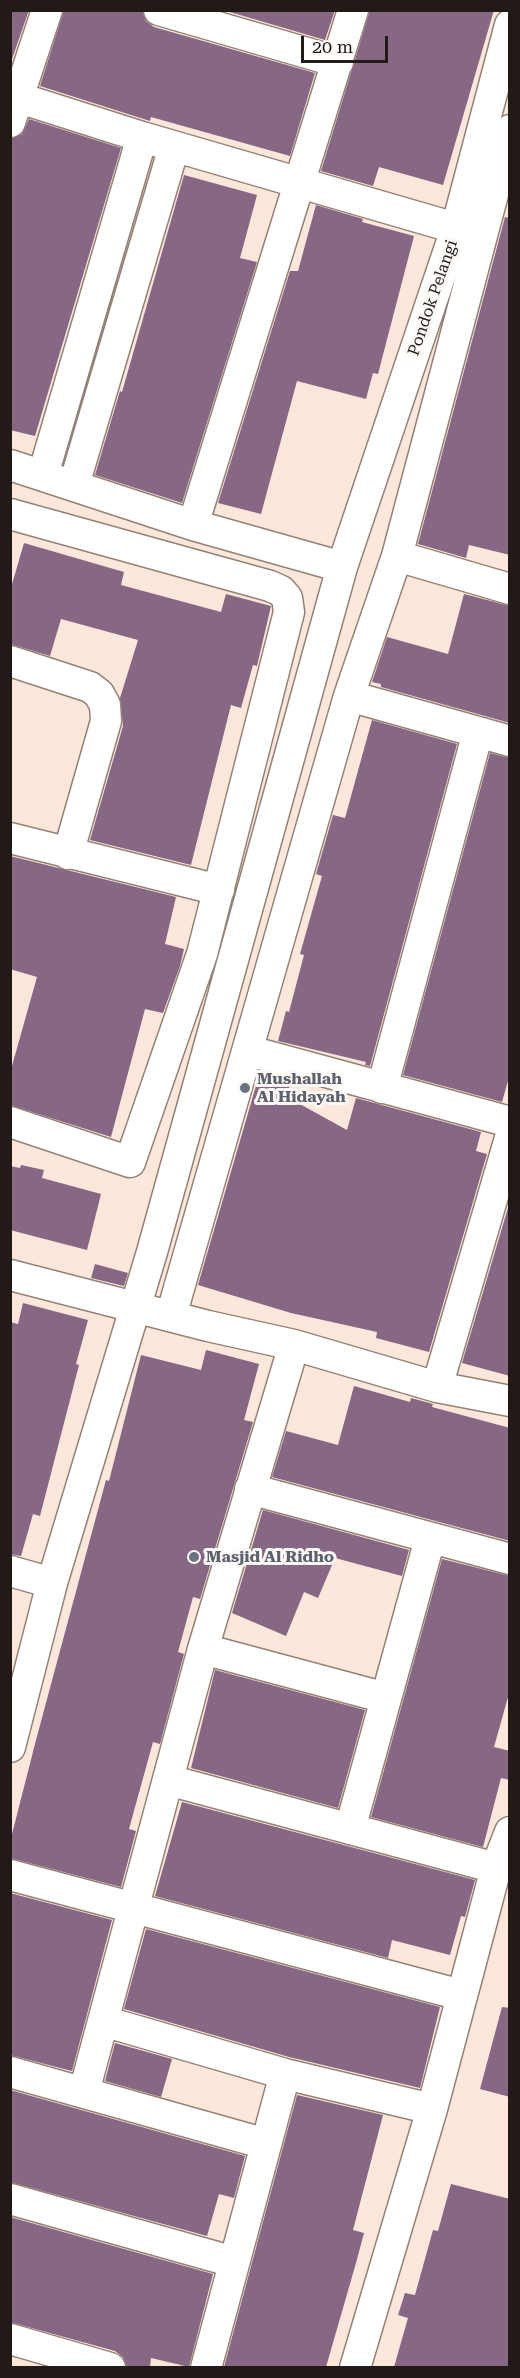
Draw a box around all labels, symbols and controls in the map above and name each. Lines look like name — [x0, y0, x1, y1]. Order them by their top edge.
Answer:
scale bar — [304, 24, 391, 62]
text: 20 m — [312, 36, 353, 57]
street label: Pondok Pelangi — [404, 238, 462, 358]
place label: Mushallah Al Hidayah — [257, 1069, 346, 1107]
marker: Mushallah Al Hidayah — [238, 1081, 252, 1095]
place label: Masjid Al Ridho — [206, 1547, 334, 1567]
marker: Masjid Al Ridho — [187, 1550, 201, 1564]

